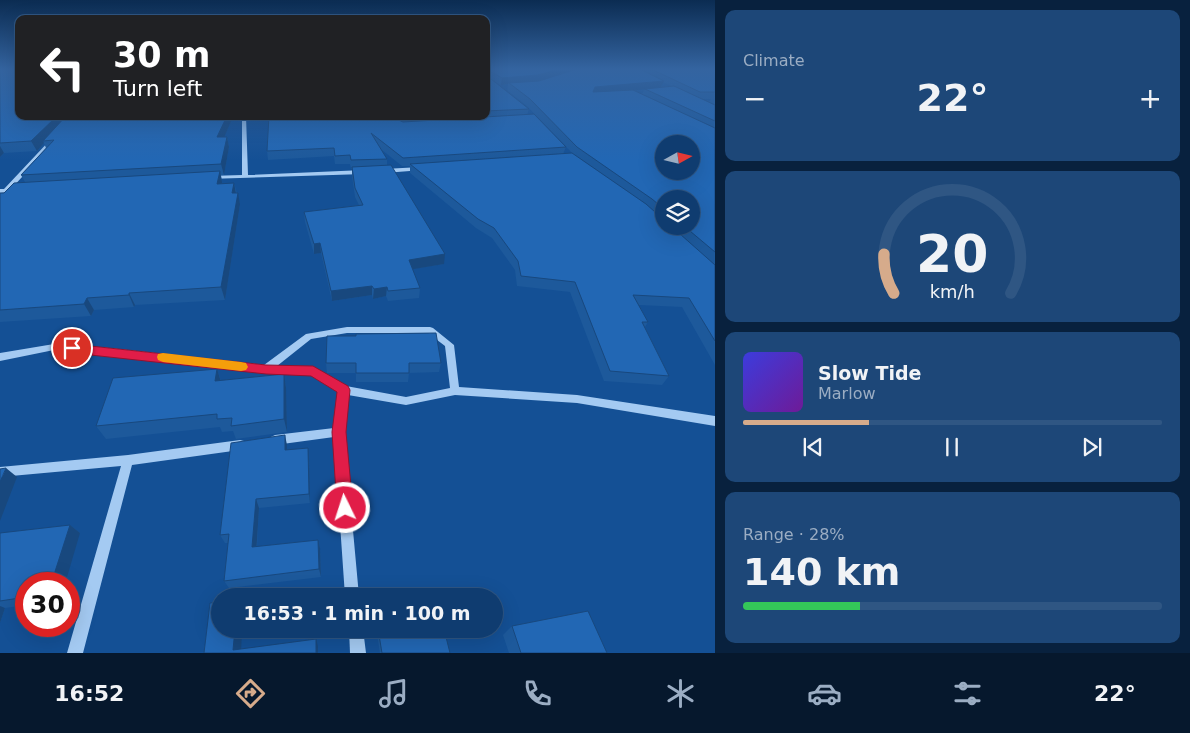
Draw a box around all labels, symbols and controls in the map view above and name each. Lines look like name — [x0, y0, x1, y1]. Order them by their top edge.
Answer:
icon: left — [30, 35, 95, 100]
text: 30 m — [113, 35, 210, 75]
text: Climate — [743, 51, 805, 70]
text: Turn left — [113, 76, 202, 101]
text: 22° — [917, 76, 988, 120]
text: − — [743, 82, 766, 115]
text: + — [1139, 82, 1162, 115]
north arrow — [655, 135, 700, 180]
map controls — [655, 135, 700, 235]
button: layers — [655, 190, 700, 235]
text: 20 — [916, 224, 989, 284]
text: km/h — [930, 281, 975, 302]
pin — [51, 327, 93, 369]
icon: arrive — [58, 334, 86, 362]
text: Slow Tide — [818, 362, 921, 384]
text: Marlow — [818, 384, 876, 403]
icon: previous — [799, 433, 827, 461]
icon: pause — [938, 433, 966, 461]
icon: next — [1078, 433, 1106, 461]
position arrow — [318, 481, 370, 533]
text: Range · 28% — [743, 525, 845, 544]
text: 140 km — [743, 550, 900, 594]
speed limit sign: 30 — [15, 572, 80, 637]
text: 16:53 · 1 min · 100 m — [243, 602, 471, 624]
icon: directions — [233, 676, 268, 711]
icon: music — [376, 676, 411, 711]
icon: phone — [520, 676, 555, 711]
icon: climate — [663, 676, 698, 711]
icon: car — [807, 676, 842, 711]
icon: filters — [950, 676, 985, 711]
text: 16:52 — [54, 681, 124, 706]
text: 22° — [1094, 681, 1136, 706]

